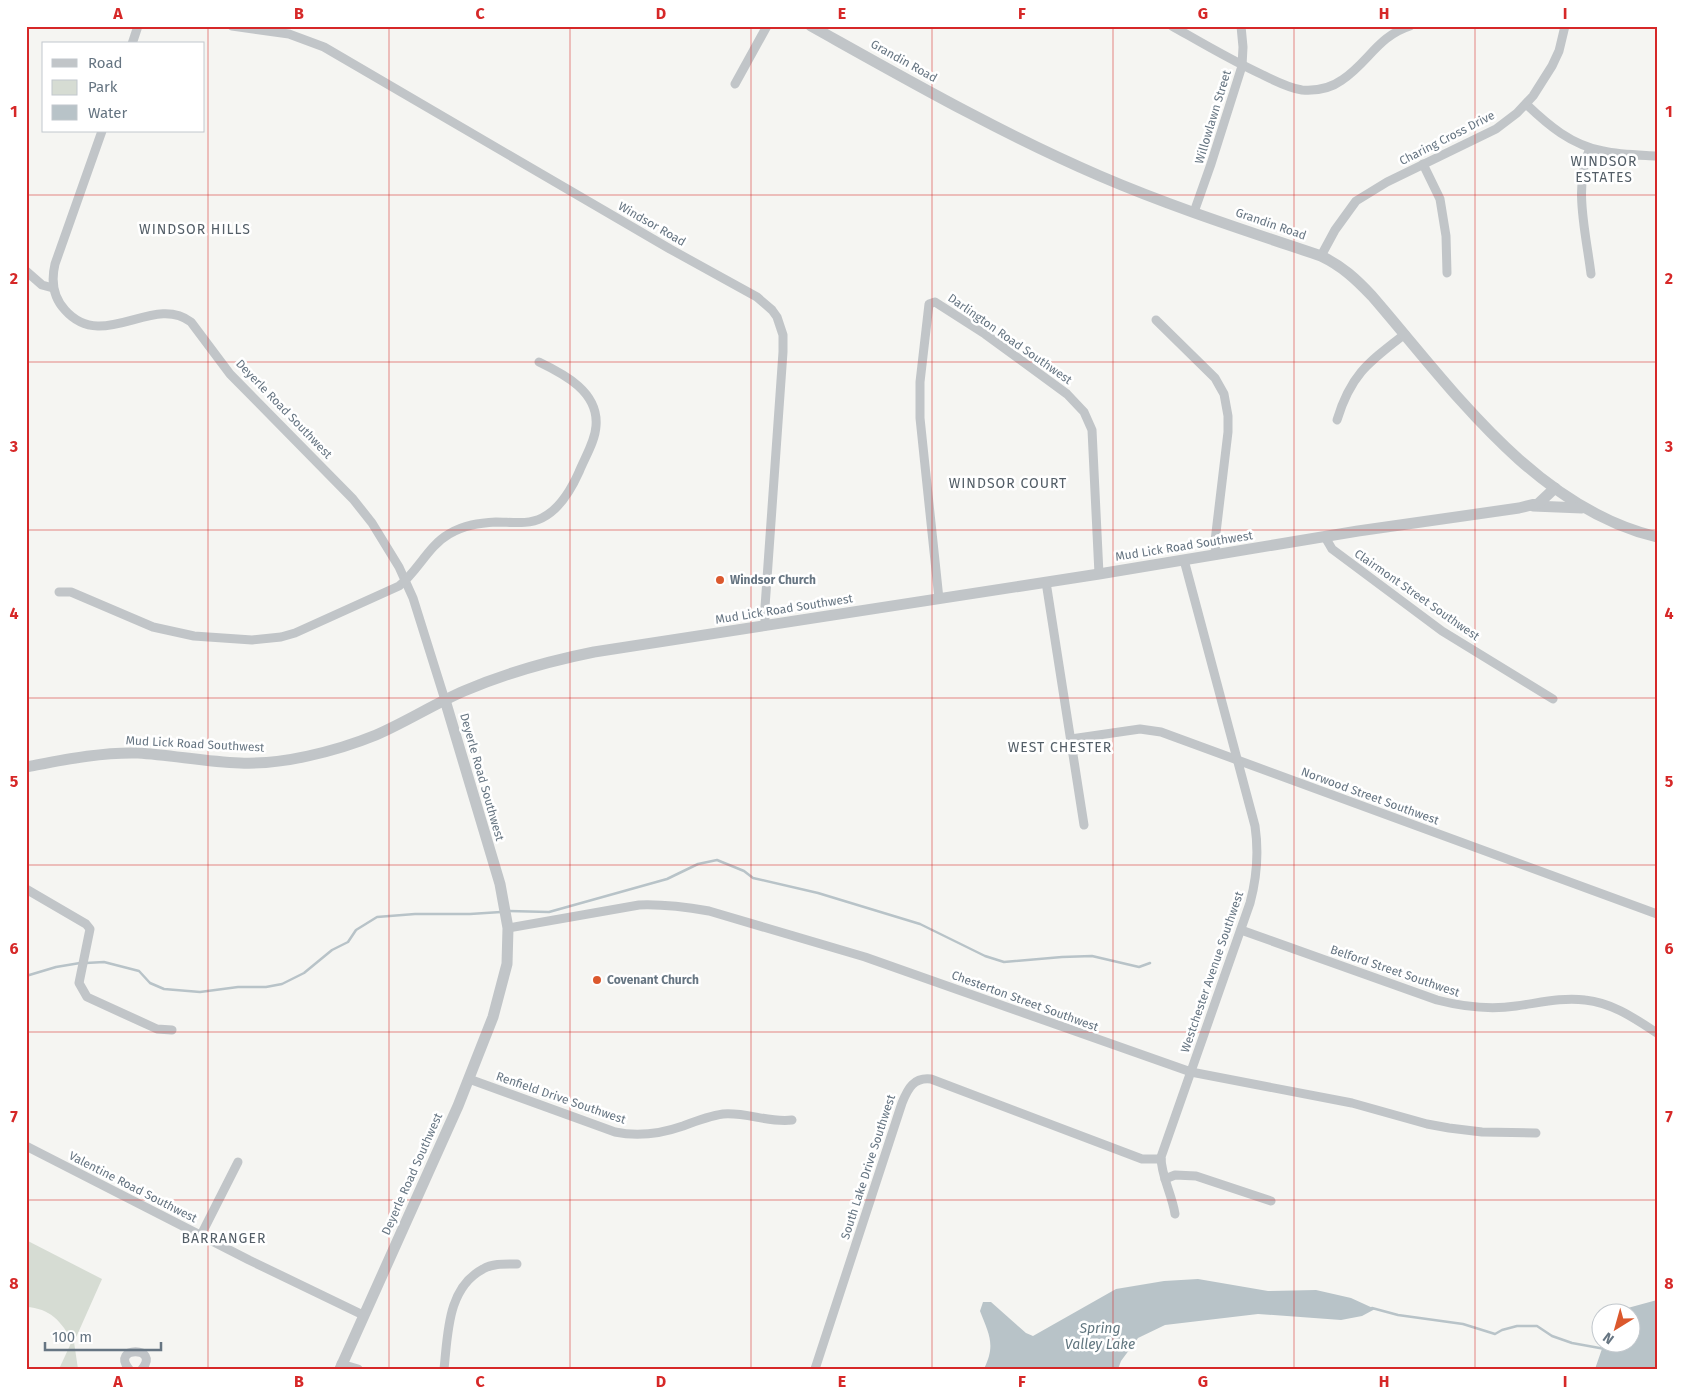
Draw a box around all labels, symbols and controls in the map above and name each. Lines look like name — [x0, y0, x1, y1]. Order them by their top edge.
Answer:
text: A — [112, 4, 123, 23]
text: B — [294, 4, 304, 23]
text: C — [475, 4, 485, 23]
text: D — [656, 4, 666, 23]
text: E — [838, 4, 846, 23]
text: F — [1018, 4, 1026, 23]
text: G — [1198, 4, 1208, 23]
text: H — [1379, 4, 1389, 23]
text: I — [1563, 4, 1567, 23]
street label: Grandin Road — [868, 37, 940, 85]
legend — [42, 42, 205, 132]
text: Road — [88, 54, 123, 72]
street label: Willowlawn Street — [1192, 68, 1234, 166]
text: Park — [88, 78, 118, 96]
text: 1 — [10, 102, 18, 121]
text: 1 — [1665, 102, 1673, 121]
text: Water — [88, 104, 127, 122]
street label: Charing Cross Drive — [1397, 108, 1497, 168]
district label: WINDSOR ESTATES — [1570, 153, 1638, 186]
street label: Windsor Road — [616, 199, 688, 249]
street label: Grandin Road — [1234, 205, 1308, 243]
district label: WINDSOR HILLS — [139, 221, 251, 238]
text: 2 — [10, 269, 18, 288]
text: 2 — [1665, 269, 1673, 288]
street label: Darlington Road Southwest — [945, 291, 1075, 388]
street label: Deyerle Road Southwest — [233, 357, 335, 462]
text: 3 — [9, 437, 18, 456]
text: 3 — [1664, 437, 1673, 456]
district label: WINDSOR COURT — [949, 475, 1067, 492]
street label: Mud Lick Road Southwest — [1114, 528, 1254, 564]
street label: Clairmont Street Southwest — [1352, 546, 1483, 644]
place label: Windsor Church — [730, 573, 816, 587]
marker: Windsor Church — [714, 574, 726, 586]
street label: Mud Lick Road Southwest — [714, 591, 854, 627]
text: 4 — [9, 604, 19, 623]
text: 4 — [1664, 604, 1674, 623]
street label: Deyerle Road Southwest — [457, 711, 507, 843]
street label: Mud Lick Road Southwest — [125, 733, 265, 755]
district label: WEST CHESTER — [1008, 739, 1112, 756]
street label: Norwood Street Southwest — [1299, 765, 1441, 828]
text: 5 — [10, 772, 19, 791]
text: 5 — [1665, 772, 1674, 791]
street label: Westchester Avenue Southwest — [1178, 889, 1246, 1054]
text: 6 — [9, 939, 19, 958]
text: 6 — [1664, 939, 1674, 958]
street label: Belford Street Southwest — [1329, 942, 1462, 1000]
street label: Chesterton Street Southwest — [950, 968, 1101, 1034]
place label: Covenant Church — [607, 973, 699, 987]
marker: Covenant Church — [591, 974, 603, 986]
street label: Renfield Drive Southwest — [494, 1069, 628, 1127]
street label: South Lake Drive Southwest — [838, 1092, 898, 1241]
text: 7 — [10, 1107, 18, 1126]
text: 7 — [1665, 1107, 1673, 1126]
street label: Deyerle Road Southwest — [379, 1110, 446, 1237]
street label: Valentine Road Southwest — [67, 1149, 200, 1226]
district label: BARRANGER — [182, 1230, 266, 1247]
text: 8 — [9, 1274, 19, 1293]
text: 8 — [1664, 1274, 1674, 1293]
north arrow — [1590, 1302, 1640, 1352]
scale bar — [45, 1320, 161, 1352]
water label: Spring Valley Lake — [1065, 1320, 1135, 1353]
text: 100 m — [52, 1328, 92, 1346]
text: N — [1600, 1328, 1617, 1348]
text: A — [112, 1372, 123, 1391]
text: B — [294, 1372, 304, 1391]
text: C — [475, 1372, 485, 1391]
text: D — [656, 1372, 666, 1391]
text: E — [838, 1372, 846, 1391]
text: F — [1018, 1372, 1026, 1391]
text: G — [1198, 1372, 1208, 1391]
text: H — [1379, 1372, 1389, 1391]
text: I — [1563, 1372, 1567, 1391]

